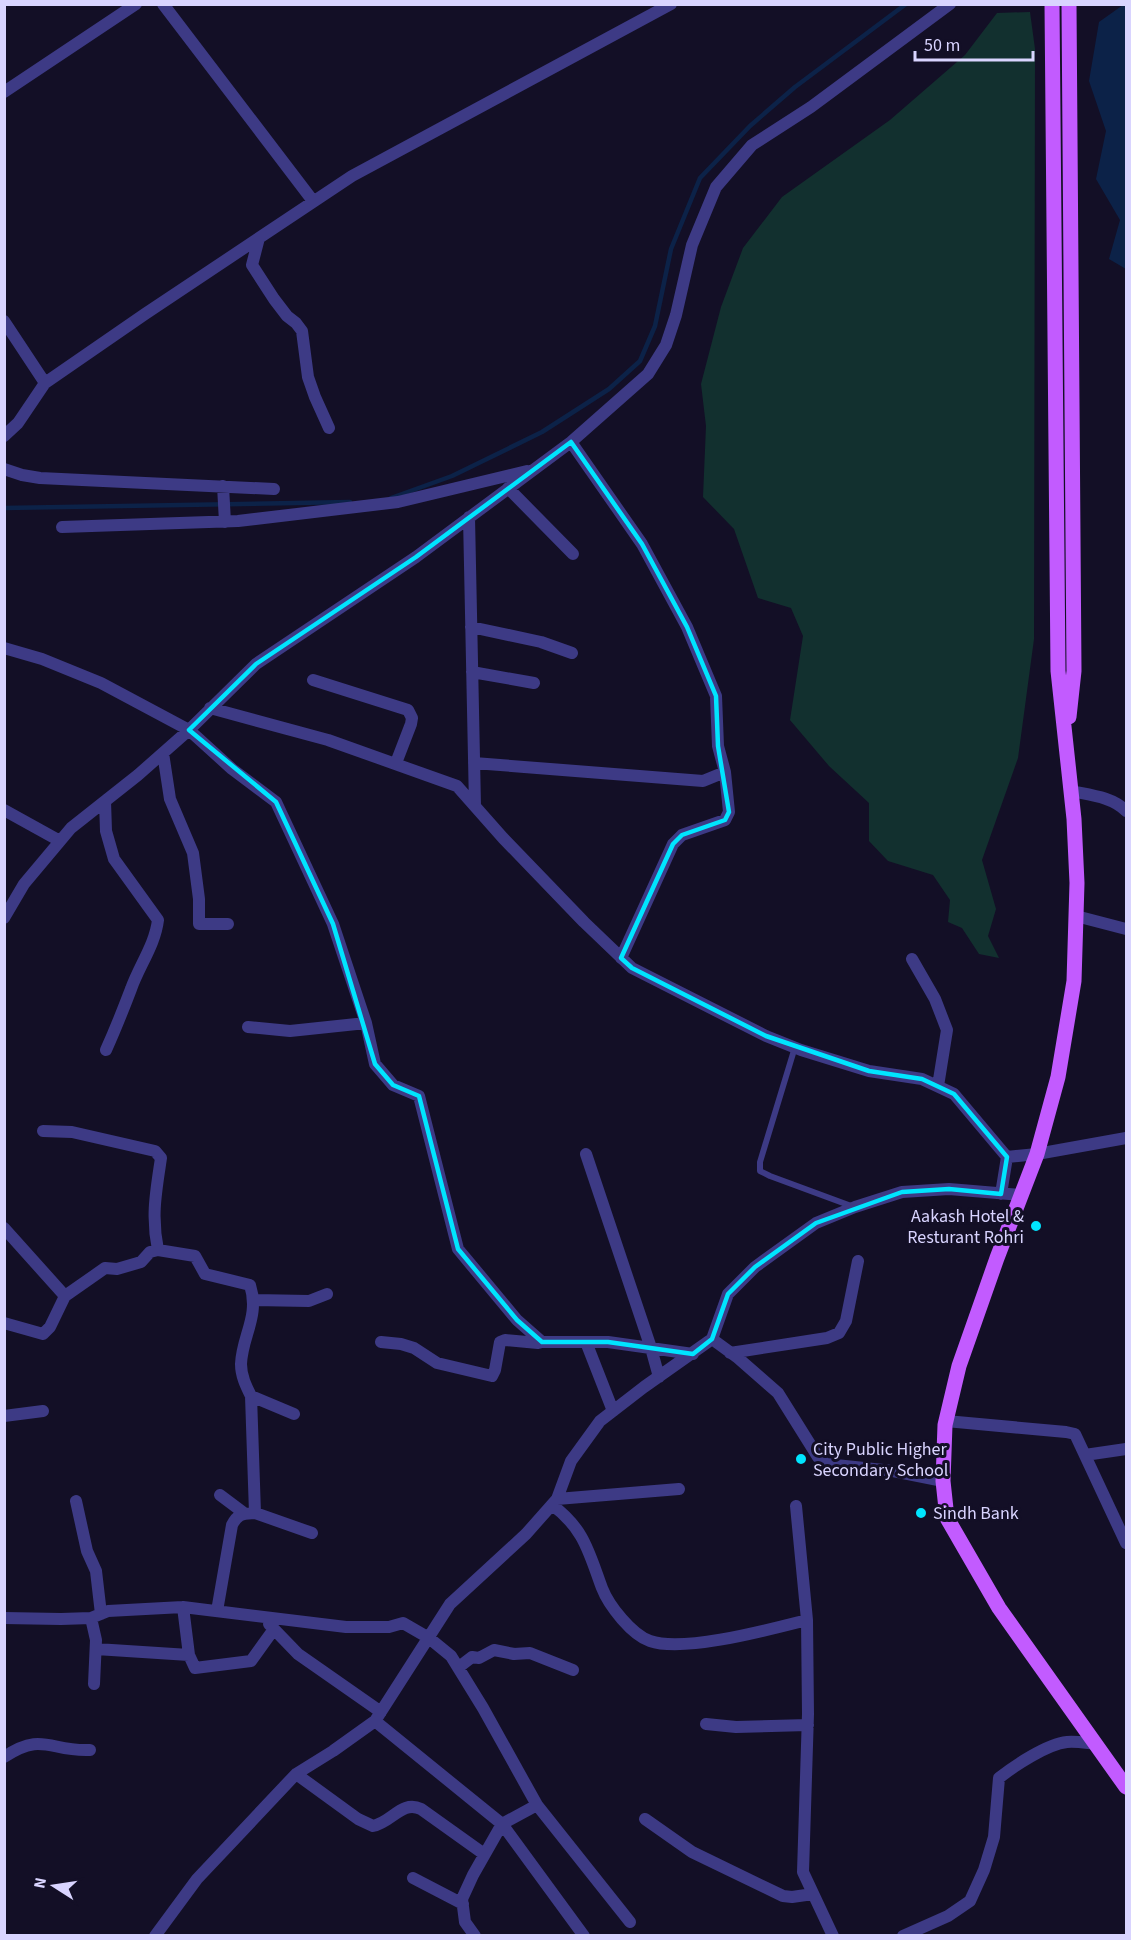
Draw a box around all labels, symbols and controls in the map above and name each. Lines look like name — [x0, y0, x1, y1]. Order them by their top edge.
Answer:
scale bar — [915, 24, 1034, 62]
text: 50 m — [924, 33, 960, 58]
place label: Aakash Hotel & Resturant Rohri — [907, 1204, 1024, 1250]
marker: Aakash Hotel & Resturant Rohri — [1029, 1219, 1043, 1233]
place label: City Public Higher Secondary School — [813, 1437, 948, 1483]
marker: City Public Higher Secondary School — [794, 1452, 808, 1466]
place label: Sindh Bank — [933, 1501, 1019, 1526]
marker: Sindh Bank — [914, 1506, 928, 1520]
north arrow — [24, 1856, 84, 1916]
text: N — [28, 1876, 52, 1891]

